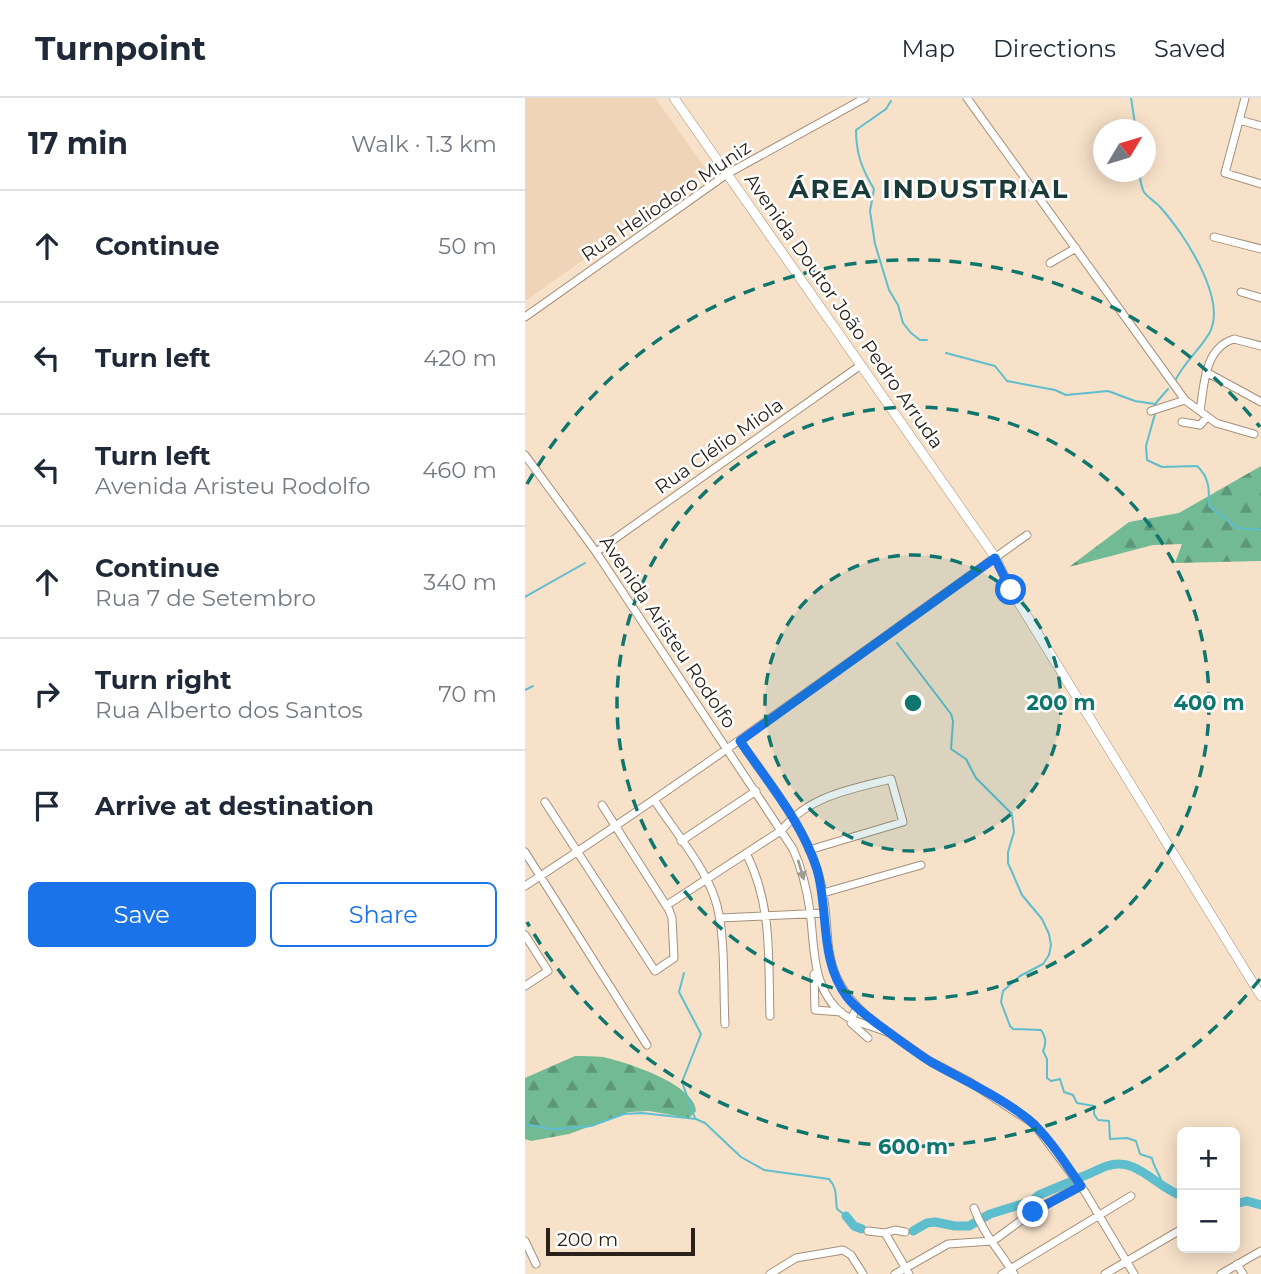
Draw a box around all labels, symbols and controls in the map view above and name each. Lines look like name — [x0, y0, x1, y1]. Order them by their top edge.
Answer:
text: Turnpoint — [35, 28, 206, 68]
text: Map — [902, 34, 955, 63]
text: Directions — [993, 34, 1116, 63]
text: Saved — [1154, 34, 1226, 63]
north arrow — [1093, 119, 1156, 182]
text: 17 min — [28, 125, 128, 162]
text: Walk · 1.3 km — [351, 130, 497, 158]
street label: Rua Heliodoro Muniz — [577, 136, 755, 266]
street label: Avenida Doutor João Pedro Arruda — [740, 169, 948, 453]
district label: ÁREA INDUSTRIAL — [788, 173, 1069, 205]
icon: ahead — [28, 227, 66, 265]
text: Continue — [95, 230, 220, 262]
text: 50 m — [438, 232, 497, 260]
icon: left — [28, 339, 66, 377]
text: Turn left — [95, 342, 211, 374]
text: 420 m — [423, 344, 497, 372]
street label: Rua Clélio Miola — [650, 393, 788, 499]
text: Turn left — [95, 440, 211, 472]
icon: left — [28, 451, 66, 489]
text: 460 m — [422, 456, 497, 484]
text: Avenida Aristeu Rodolfo — [95, 472, 370, 500]
street label: Avenida Aristeu Rodolfo — [595, 531, 741, 733]
text: Continue — [95, 552, 220, 584]
icon: ahead — [28, 563, 66, 601]
text: 340 m — [423, 568, 497, 596]
route start — [995, 574, 1026, 605]
text: Rua 7 de Setembro — [95, 584, 316, 612]
text: Turn right — [95, 664, 231, 696]
icon: right — [28, 675, 66, 713]
text: 70 m — [438, 680, 497, 708]
text: 200 m — [1027, 690, 1095, 715]
text: 400 m — [1174, 690, 1244, 715]
centre of rings — [901, 691, 925, 715]
text: Rua Alberto dos Santos — [95, 696, 363, 724]
icon: arrive — [28, 787, 66, 825]
text: Arrive at destination — [95, 790, 374, 822]
one-way arrow — [797, 860, 807, 881]
button: Save — [28, 882, 256, 947]
button: Share — [270, 882, 497, 947]
map controls — [1177, 1127, 1240, 1253]
button: + — [1177, 1127, 1240, 1190]
text: 600 m — [878, 1134, 948, 1159]
button: − — [1177, 1190, 1240, 1253]
route end — [1017, 1196, 1048, 1227]
scale bar — [546, 1225, 695, 1257]
text: 200 m — [557, 1228, 618, 1251]

